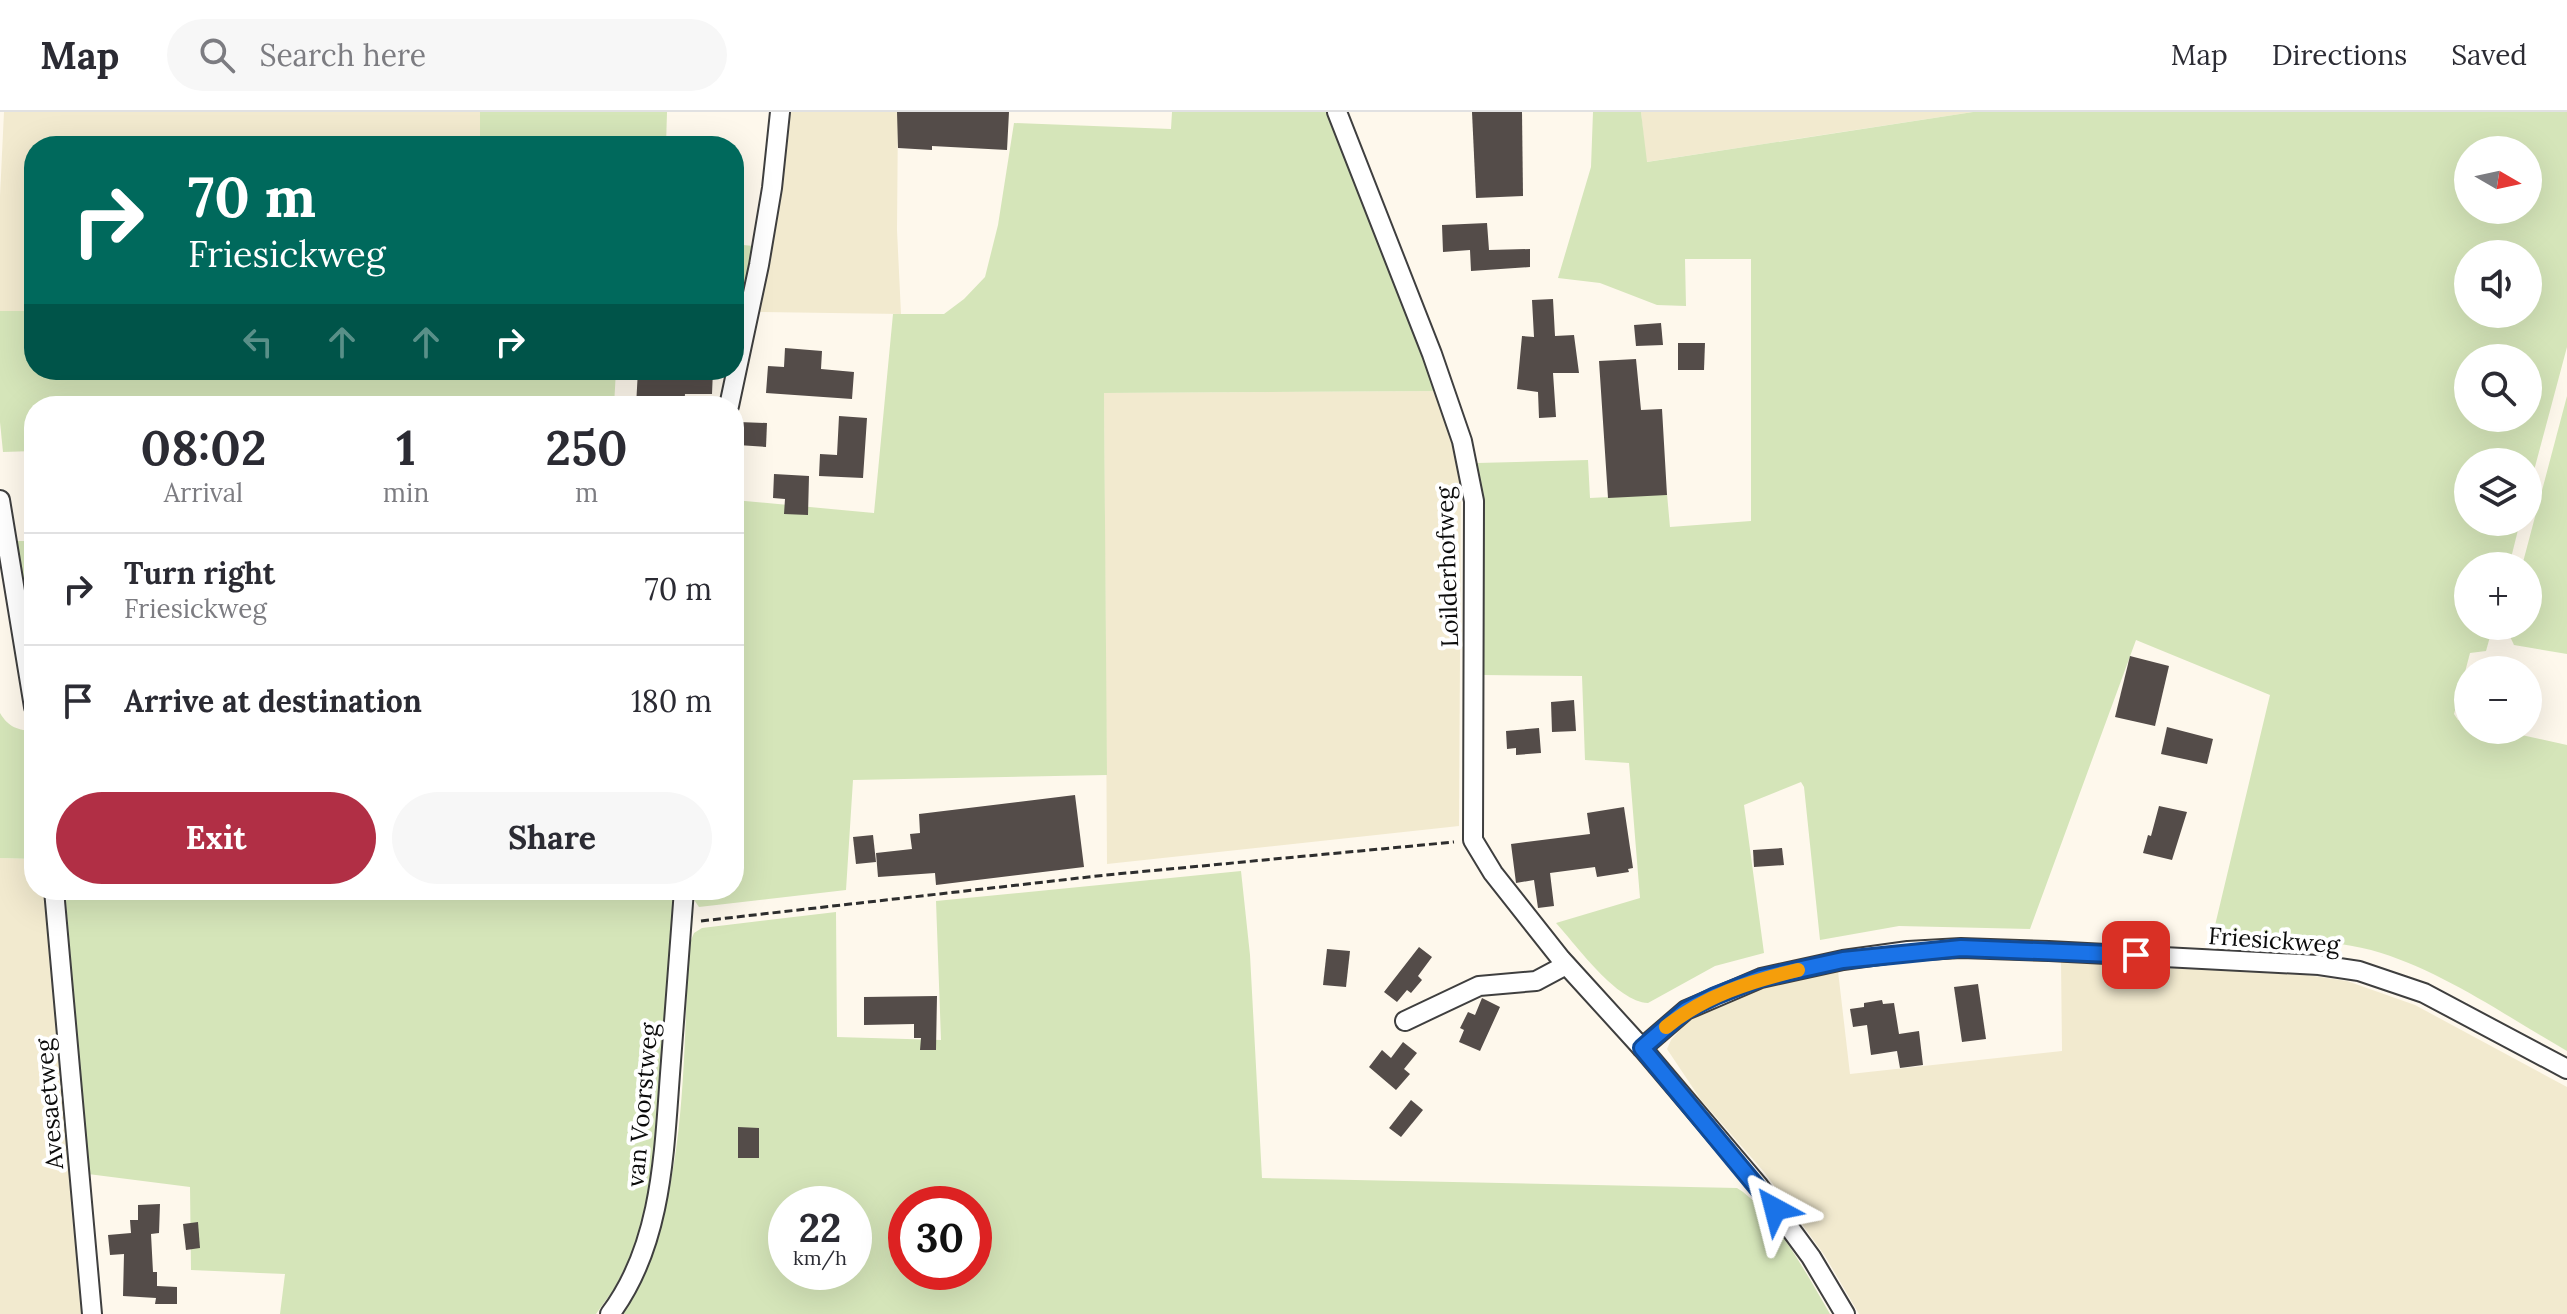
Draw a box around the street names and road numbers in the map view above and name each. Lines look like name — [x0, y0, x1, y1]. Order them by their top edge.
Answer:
street label: Loilderhofweg — [1429, 485, 1465, 648]
street label: Friesickweg — [2207, 920, 2342, 960]
street label: van Voorstweg — [619, 1021, 665, 1188]
street label: Avesaetweg — [28, 1037, 70, 1172]

